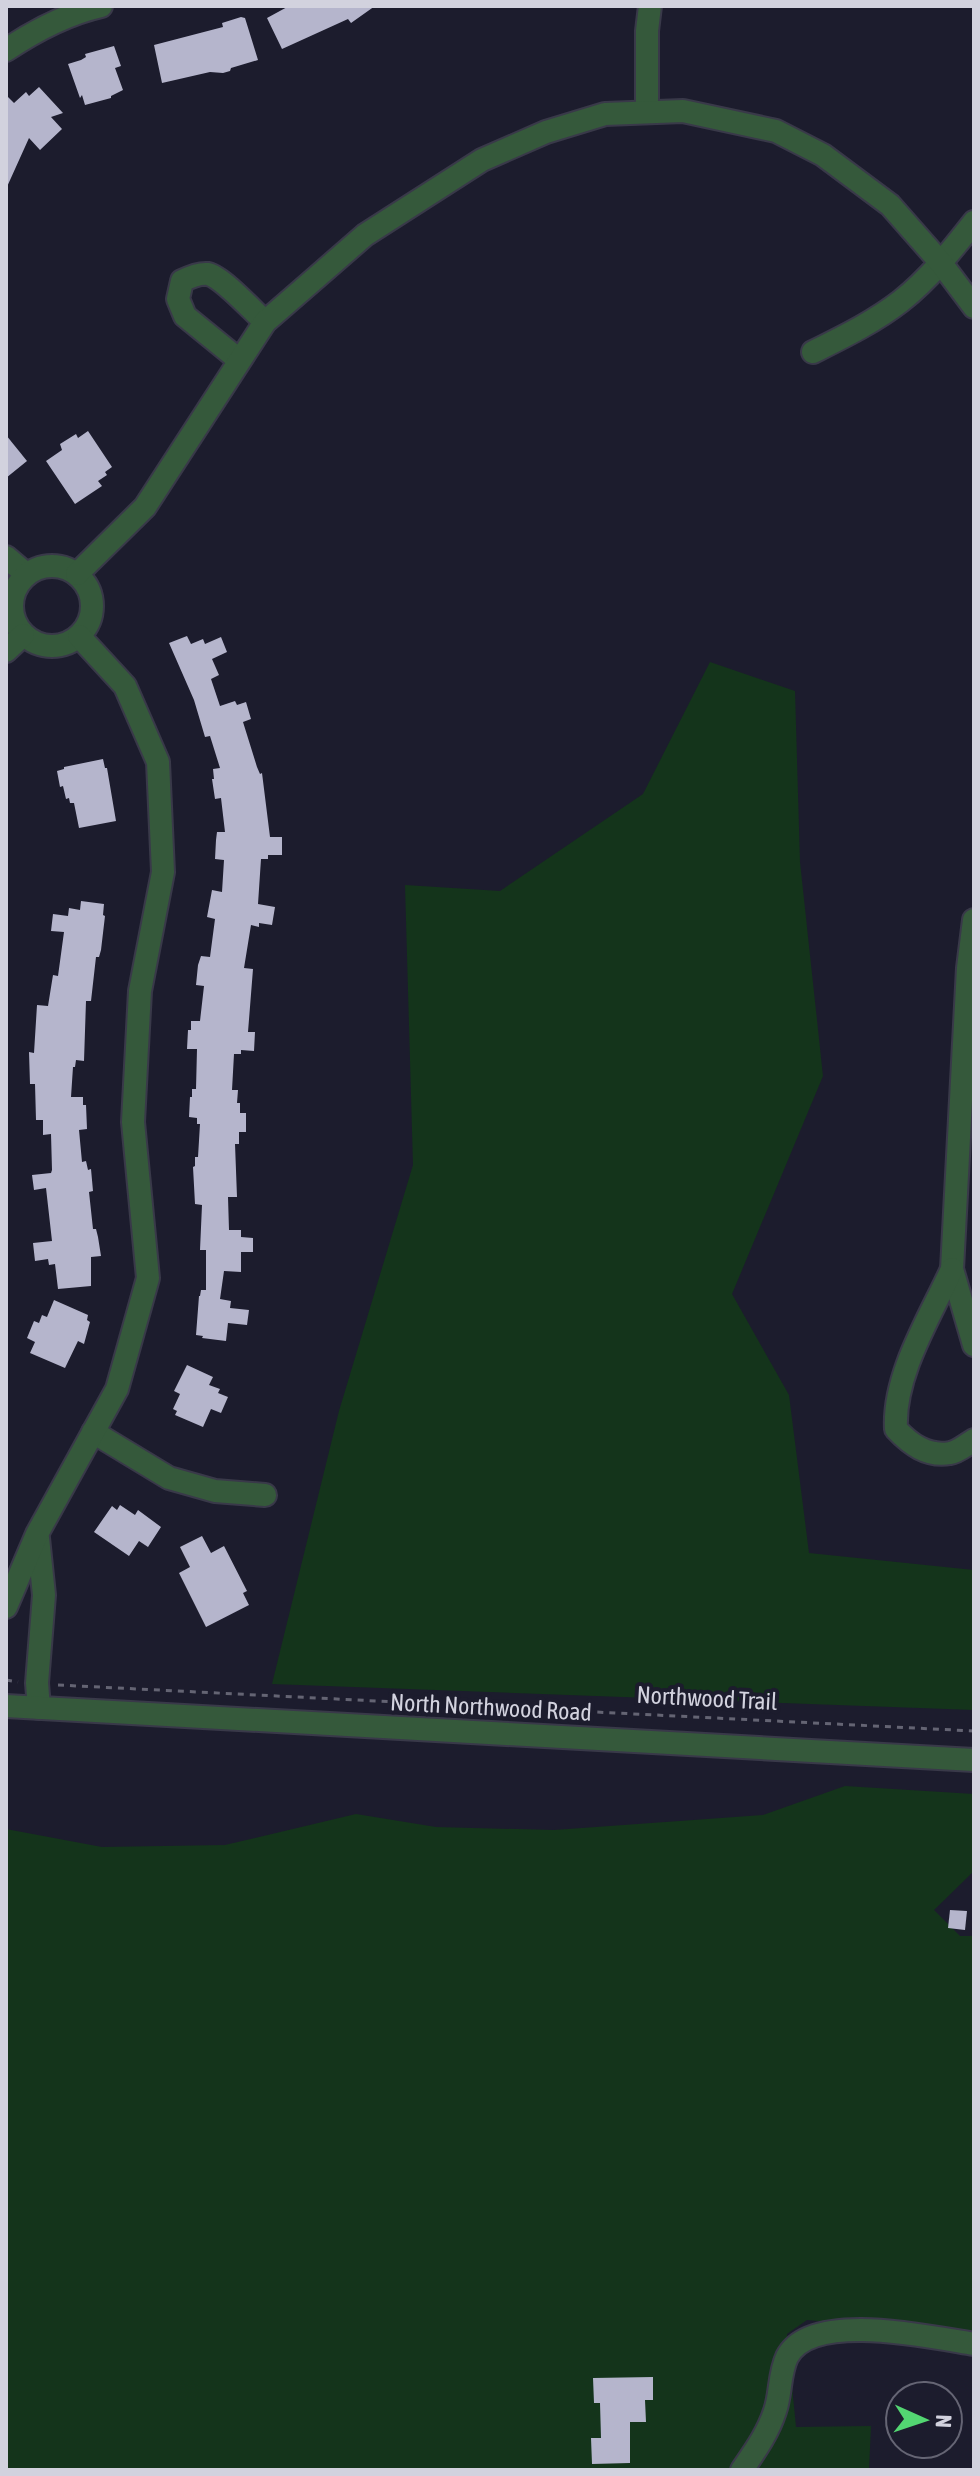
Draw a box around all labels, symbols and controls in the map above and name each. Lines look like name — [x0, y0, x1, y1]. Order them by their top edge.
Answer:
street label: Northwood Trail — [636, 1681, 779, 1715]
street label: North Northwood Road — [389, 1688, 593, 1726]
north arrow — [884, 2380, 964, 2460]
text: N — [931, 2414, 957, 2428]

